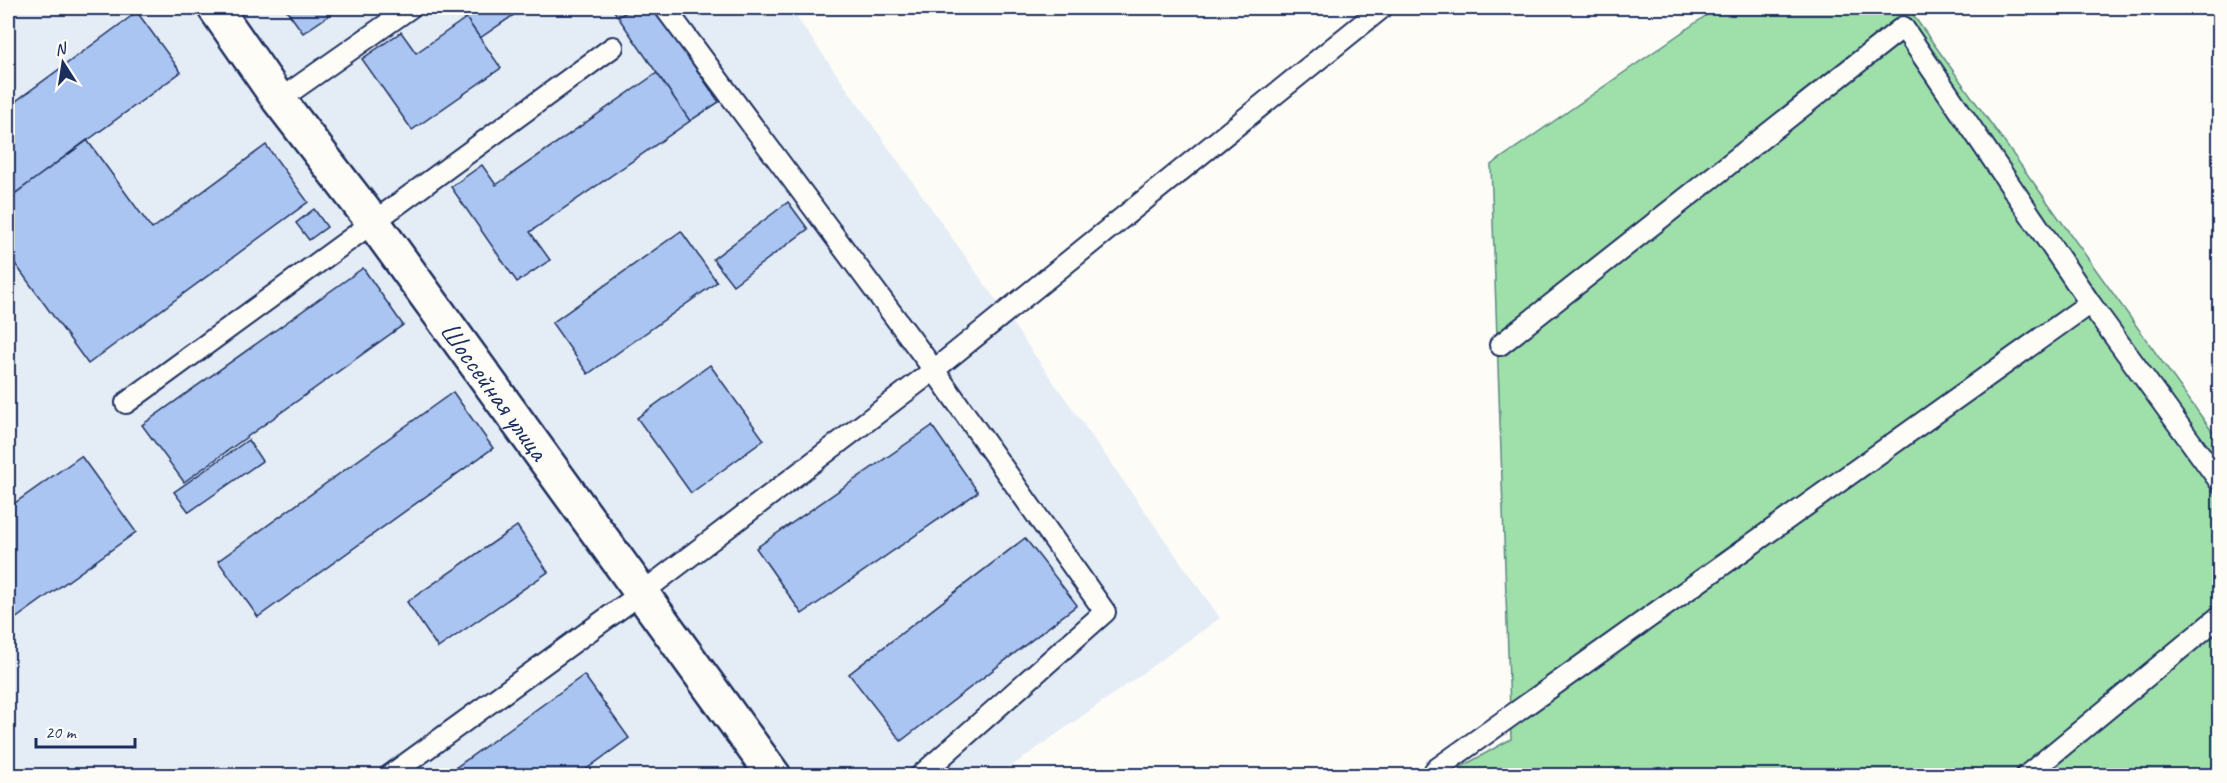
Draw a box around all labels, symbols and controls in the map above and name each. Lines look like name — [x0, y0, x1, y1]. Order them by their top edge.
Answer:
north arrow — [33, 33, 93, 93]
text: N — [53, 38, 70, 60]
street label: Шоссейная улица — [433, 314, 558, 468]
scale bar — [36, 711, 135, 749]
text: 20 m — [45, 721, 78, 743]

